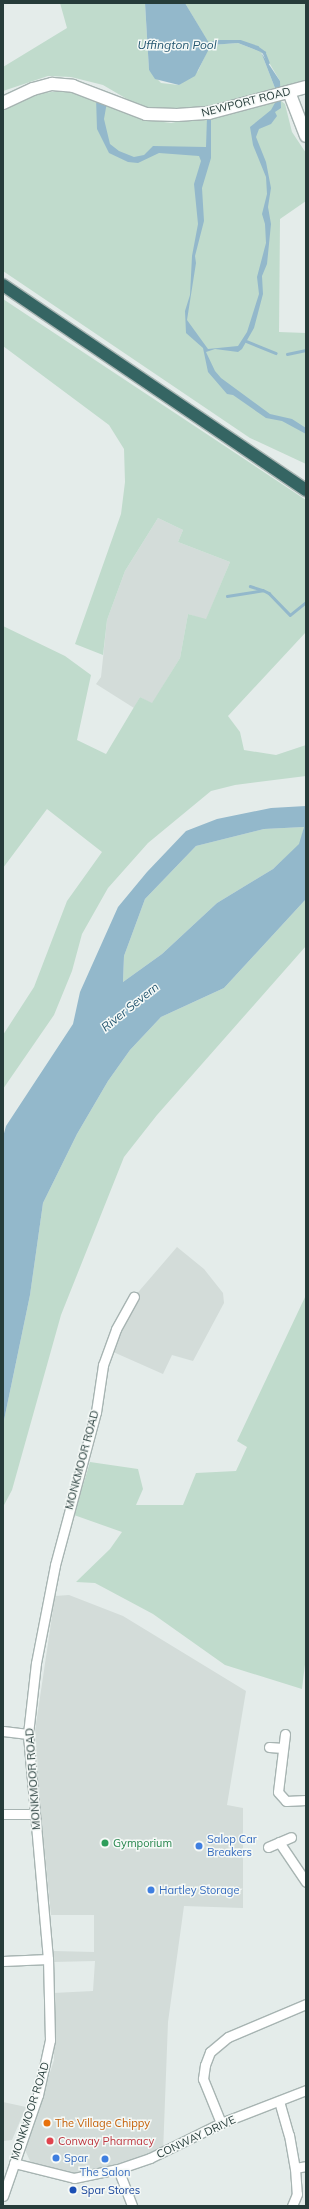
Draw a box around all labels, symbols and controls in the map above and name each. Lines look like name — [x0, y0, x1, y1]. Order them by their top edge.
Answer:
water label: Uffington Pool — [137, 38, 217, 52]
street label: NEWPORT ROAD — [200, 85, 292, 119]
water label: River Severn — [98, 980, 162, 1034]
street label: MONKMOOR ROAD — [62, 1409, 102, 1511]
street label: MONKMOOR ROAD — [23, 1728, 43, 1830]
place label: Salop Car Breakers — [207, 1833, 257, 1859]
place label: Gymporium — [113, 1836, 172, 1850]
marker: Gymporium — [100, 1838, 110, 1848]
marker: Salop Car Breakers — [194, 1841, 204, 1851]
place label: Hartley Storage — [159, 1883, 239, 1897]
marker: Hartley Storage — [146, 1885, 156, 1895]
street label: MONKMOOR ROAD — [8, 2060, 52, 2162]
street label: CONWAY DRIVE — [155, 2113, 237, 2161]
place label: The Village Chippy — [55, 2116, 150, 2130]
marker: The Village Chippy — [42, 2118, 52, 2128]
place label: Conway Pharmacy — [58, 2134, 154, 2148]
marker: Conway Pharmacy — [45, 2136, 55, 2146]
place label: Spar — [64, 2151, 88, 2165]
marker: Spar — [51, 2153, 61, 2163]
marker: The Salon — [100, 2154, 110, 2164]
place label: The Salon — [80, 2165, 130, 2179]
place label: Spar Stores — [81, 2183, 140, 2197]
marker: Spar Stores — [68, 2185, 78, 2195]

